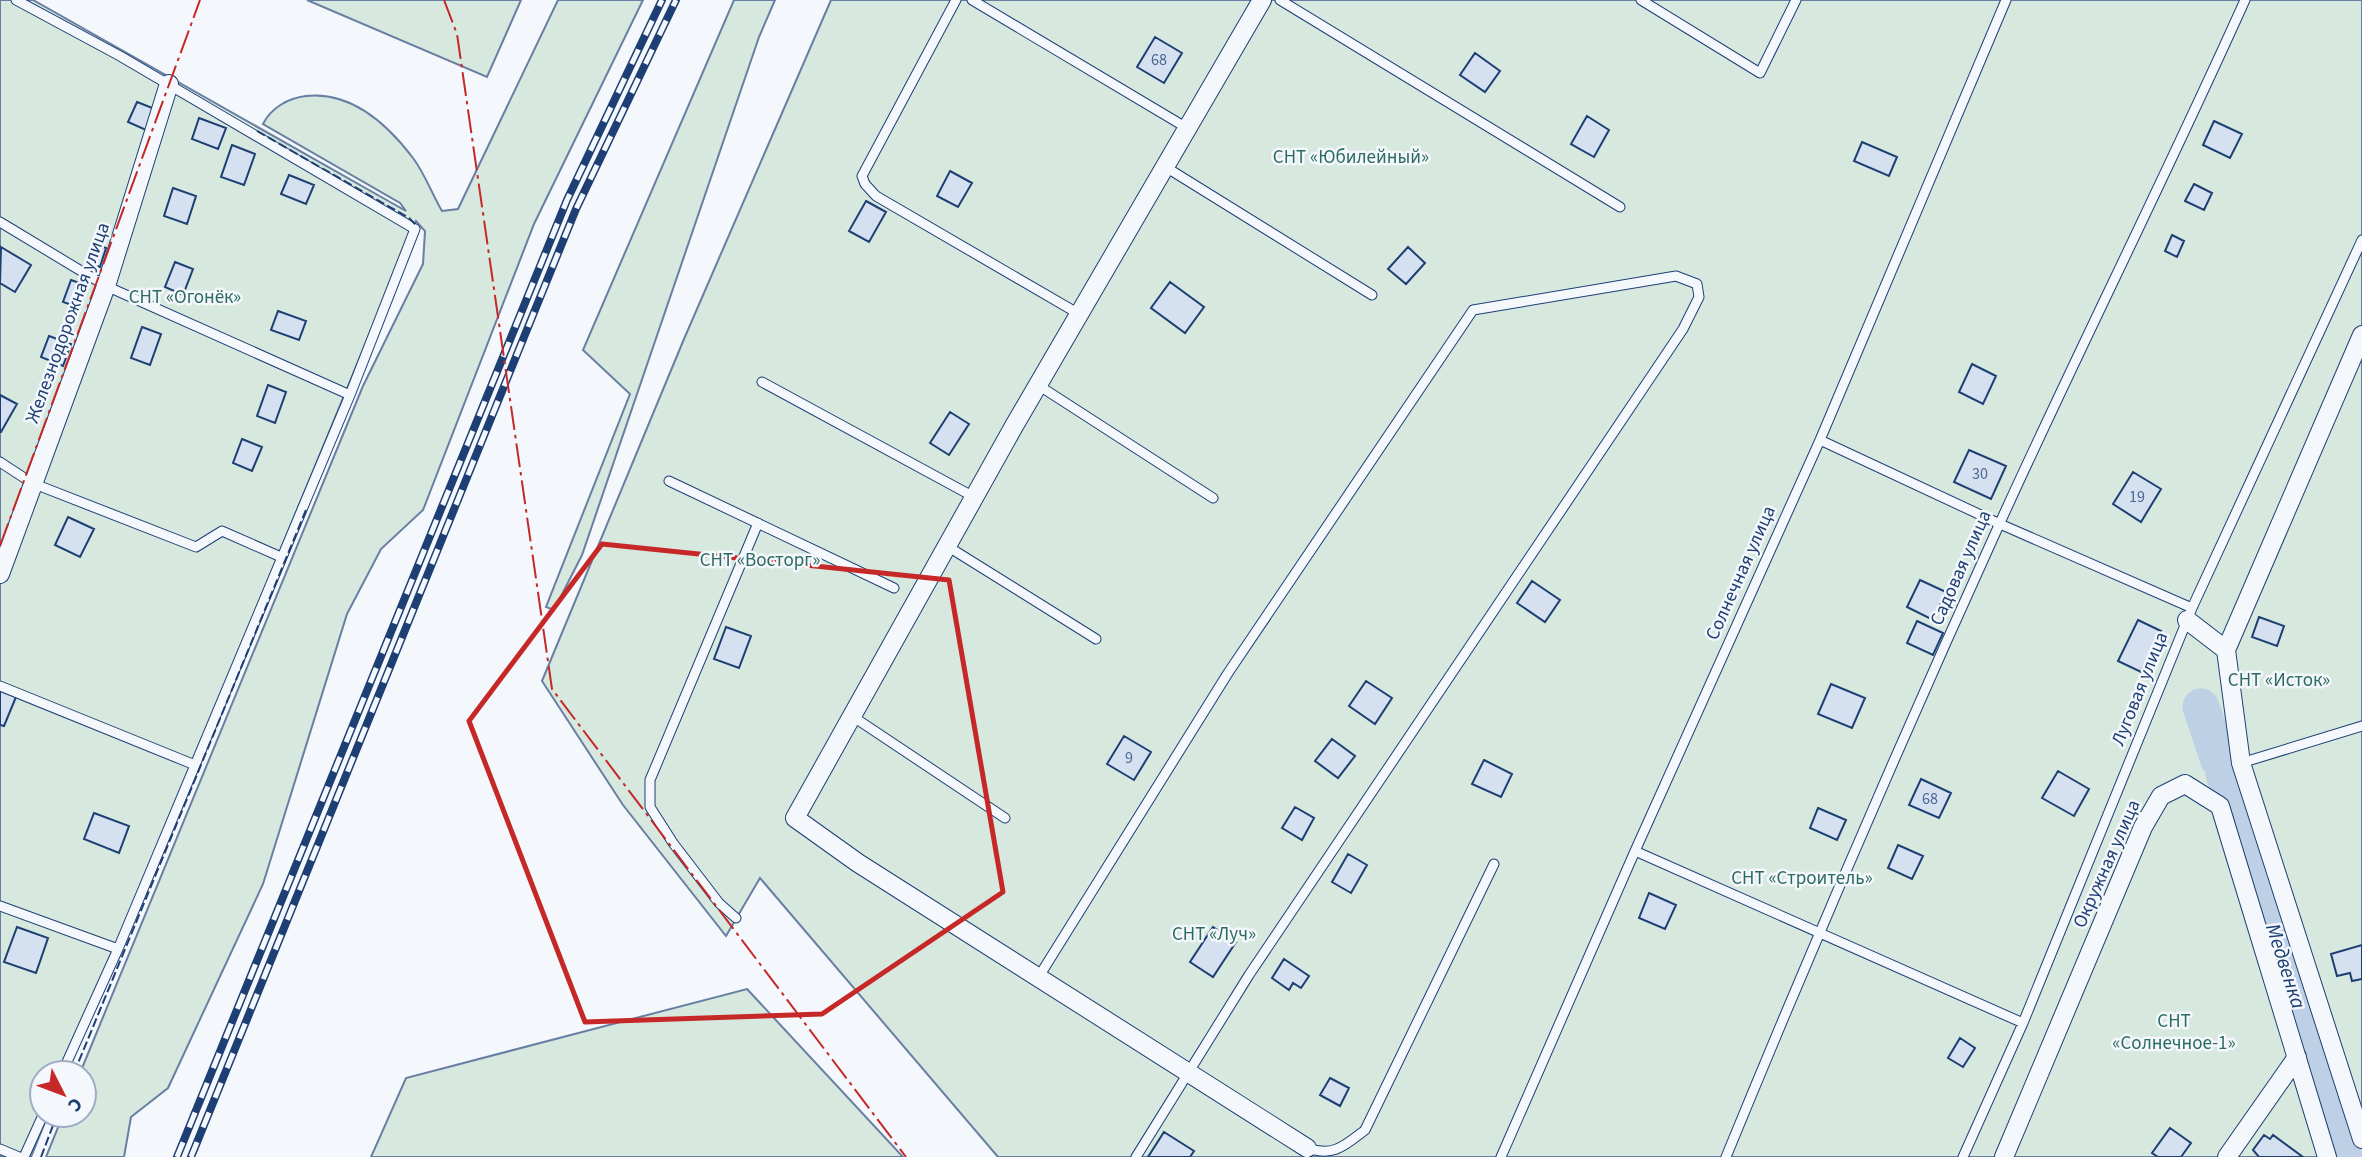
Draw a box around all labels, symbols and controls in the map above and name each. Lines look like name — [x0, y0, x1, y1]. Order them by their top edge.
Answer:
house number: 68 — [1151, 49, 1167, 71]
park label: СНТ «Юбилейный» — [1273, 144, 1429, 171]
street label: Железнодорожная улица — [19, 219, 117, 427]
park label: СНТ «Огонёк» — [129, 284, 241, 311]
house number: 30 — [1972, 463, 1988, 485]
house number: 19 — [2129, 486, 2145, 508]
street label: Солнечная улица — [1699, 501, 1783, 645]
street label: Садовая улица — [1924, 506, 1998, 630]
park label: СНТ «Восторг» — [700, 547, 820, 574]
street label: Луговая улица — [2105, 628, 2175, 750]
park label: СНТ «Исток» — [2228, 667, 2330, 694]
house number: 9 — [1125, 747, 1133, 769]
house number: 68 — [1922, 788, 1938, 810]
street label: Окружная улица — [2067, 796, 2147, 932]
park label: СНТ «Строитель» — [1731, 865, 1873, 892]
water label: Медвенка — [2258, 920, 2314, 1012]
park label: СНТ «Луч» — [1172, 921, 1256, 948]
park label: СНТ «Солнечное-1» — [2112, 1008, 2236, 1057]
north arrow — [28, 1059, 98, 1129]
text: С — [61, 1091, 88, 1118]

